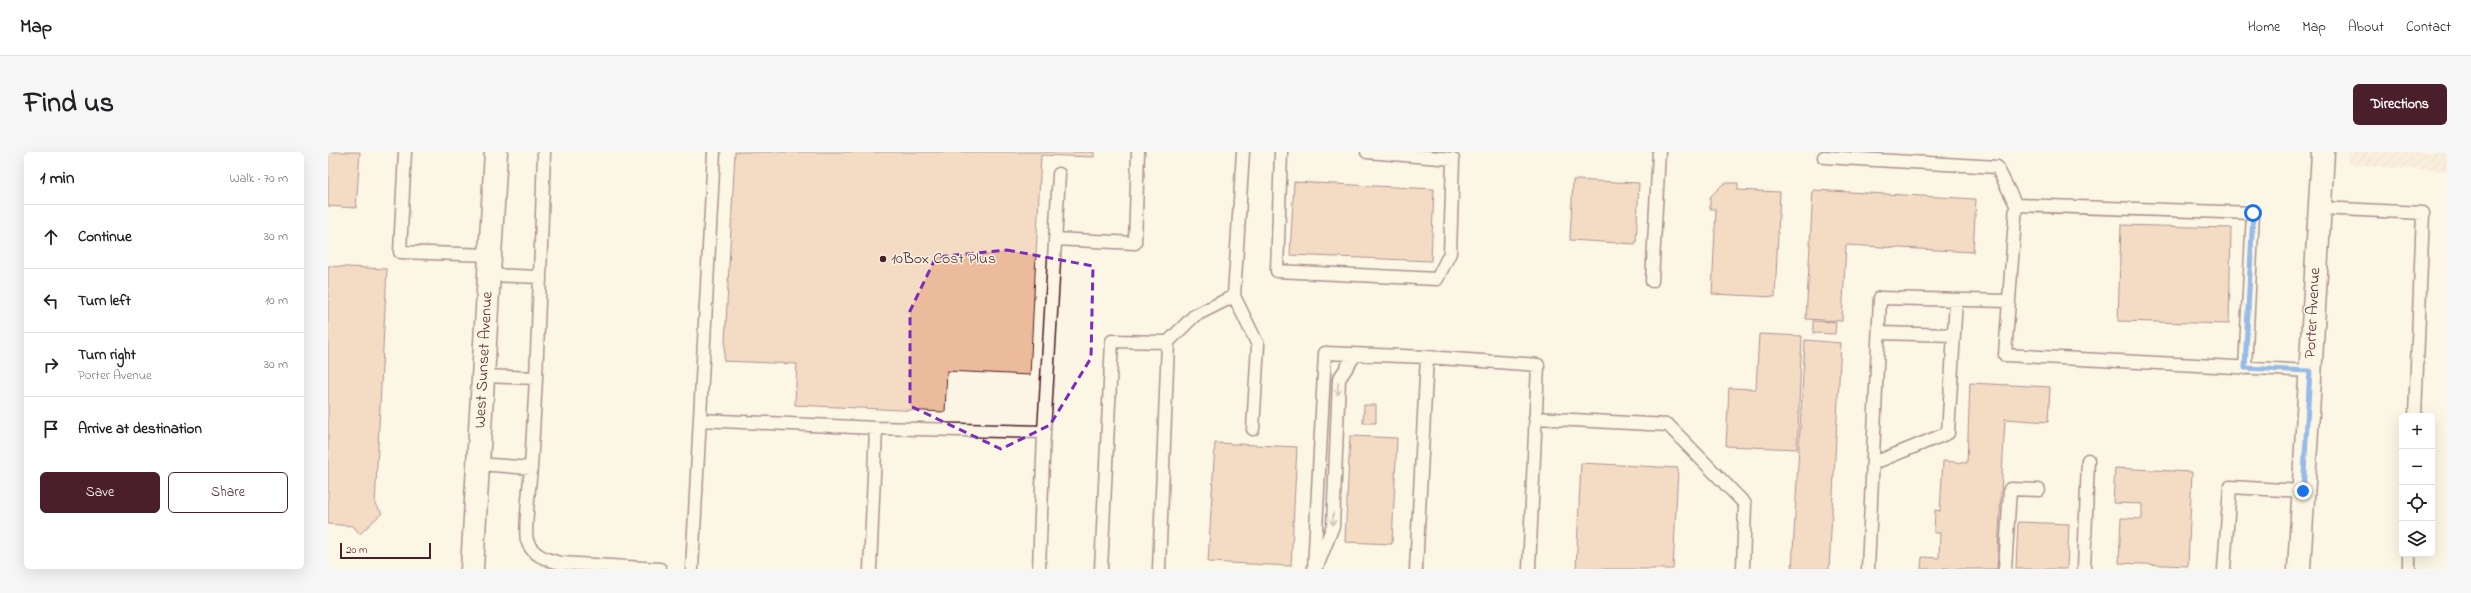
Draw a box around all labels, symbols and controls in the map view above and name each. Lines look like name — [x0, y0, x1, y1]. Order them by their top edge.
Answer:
text: Map — [20, 14, 52, 41]
text: Home — [2248, 17, 2280, 38]
text: Map — [2302, 17, 2326, 38]
text: About — [2348, 17, 2384, 38]
text: Contact — [2406, 17, 2451, 38]
text: Find us — [24, 84, 114, 125]
button: Directions — [2353, 84, 2447, 125]
text: 1 min — [40, 166, 74, 191]
text: Walk · 70 m — [229, 169, 288, 188]
route start — [2244, 204, 2262, 222]
icon: ahead — [40, 226, 62, 248]
text: Continue — [78, 226, 132, 248]
text: 30 m — [264, 227, 288, 246]
place label: 10Box Cost Plus — [891, 247, 996, 271]
marker: 10Box Cost Plus — [878, 254, 888, 264]
street label: Porter Avenue — [2299, 266, 2327, 359]
icon: left — [40, 290, 62, 312]
text: Turn left — [78, 290, 131, 312]
street label: West Sunset Avenue — [468, 290, 500, 429]
text: 10 m — [265, 291, 288, 310]
text: Turn right — [78, 344, 136, 366]
icon: right — [40, 354, 62, 376]
text: 30 m — [264, 355, 288, 374]
text: Porter Avenue — [78, 366, 152, 385]
one-way arrow — [1335, 382, 1342, 395]
map controls — [2399, 413, 2435, 557]
button: + — [2399, 413, 2435, 449]
icon: arrive — [40, 418, 62, 440]
text: Arrive at destination — [78, 418, 202, 440]
button: − — [2399, 449, 2435, 485]
button: Save — [40, 472, 160, 513]
button: Share — [168, 472, 288, 513]
route end — [2294, 482, 2312, 500]
button: locate — [2399, 485, 2435, 521]
one-way arrow — [1329, 512, 1337, 525]
button: layers — [2399, 521, 2435, 557]
scale bar — [340, 541, 431, 560]
text: 20 m — [346, 542, 368, 558]

